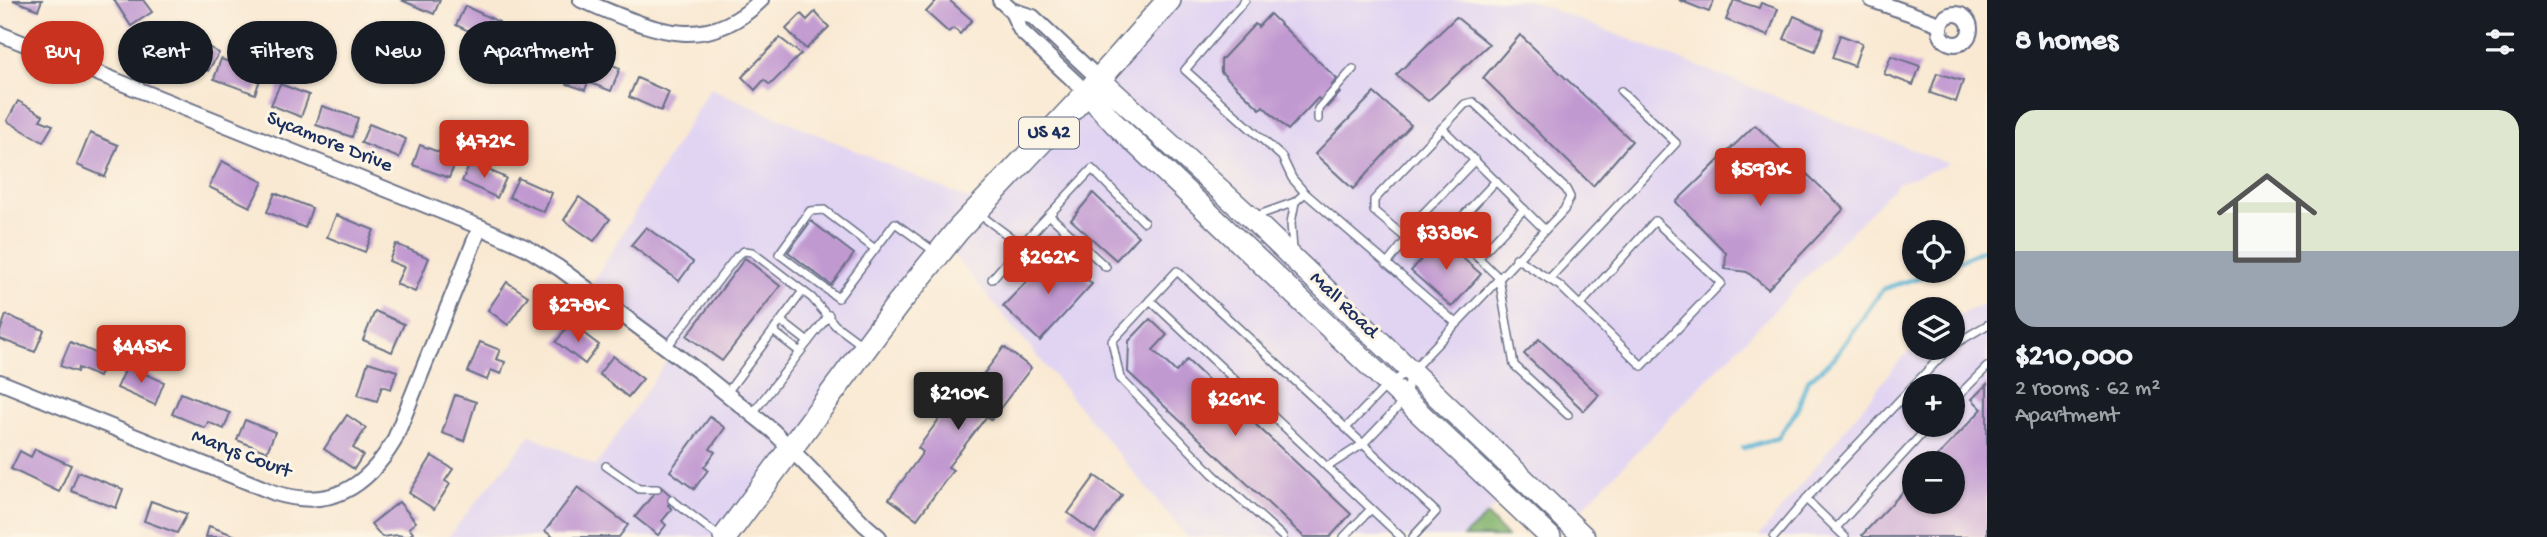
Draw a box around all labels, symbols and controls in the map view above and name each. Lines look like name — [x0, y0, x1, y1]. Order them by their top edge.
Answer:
chip: Buy — [21, 21, 104, 84]
chip: Rent — [118, 21, 213, 84]
chip: Filters — [227, 21, 337, 84]
chip: New — [351, 21, 445, 84]
chip: Apartment — [459, 21, 616, 84]
icon: filters — [2481, 23, 2519, 61]
text: 8 homes — [2015, 25, 2118, 60]
street label: Sycamore Drive — [262, 106, 397, 180]
road number: US 42 — [1019, 118, 1079, 148]
pin: $472K — [435, 120, 533, 180]
text: $472K — [455, 129, 513, 156]
pin: $593K — [1711, 148, 1809, 208]
icon: home — [2204, 155, 2330, 281]
text: $593K — [1731, 157, 1789, 184]
pin: $338K — [1397, 212, 1495, 272]
map controls — [1902, 220, 1965, 514]
button: locate — [1902, 220, 1965, 283]
text: $338K — [1416, 221, 1476, 248]
pin: $262K — [999, 236, 1097, 296]
text: $262K — [1019, 245, 1077, 272]
street label: Mall Road — [1303, 267, 1384, 346]
pin: $278K — [529, 284, 627, 344]
text: $278K — [549, 293, 607, 320]
button: layers — [1902, 297, 1965, 360]
pin: $445K — [92, 326, 190, 385]
text: $445K — [113, 334, 169, 361]
text: $210,000 — [2015, 341, 2133, 376]
pin: $210K — [909, 372, 1007, 432]
button: + — [1902, 374, 1965, 437]
text: 2 rooms · 62 m² — [2015, 376, 2160, 403]
pin: $261K — [1186, 378, 1284, 438]
text: $210K — [930, 381, 986, 408]
text: $261K — [1207, 387, 1263, 414]
text: Apartment — [2015, 403, 2119, 430]
street label: Marys Court — [188, 425, 297, 486]
button: − — [1902, 451, 1965, 514]

